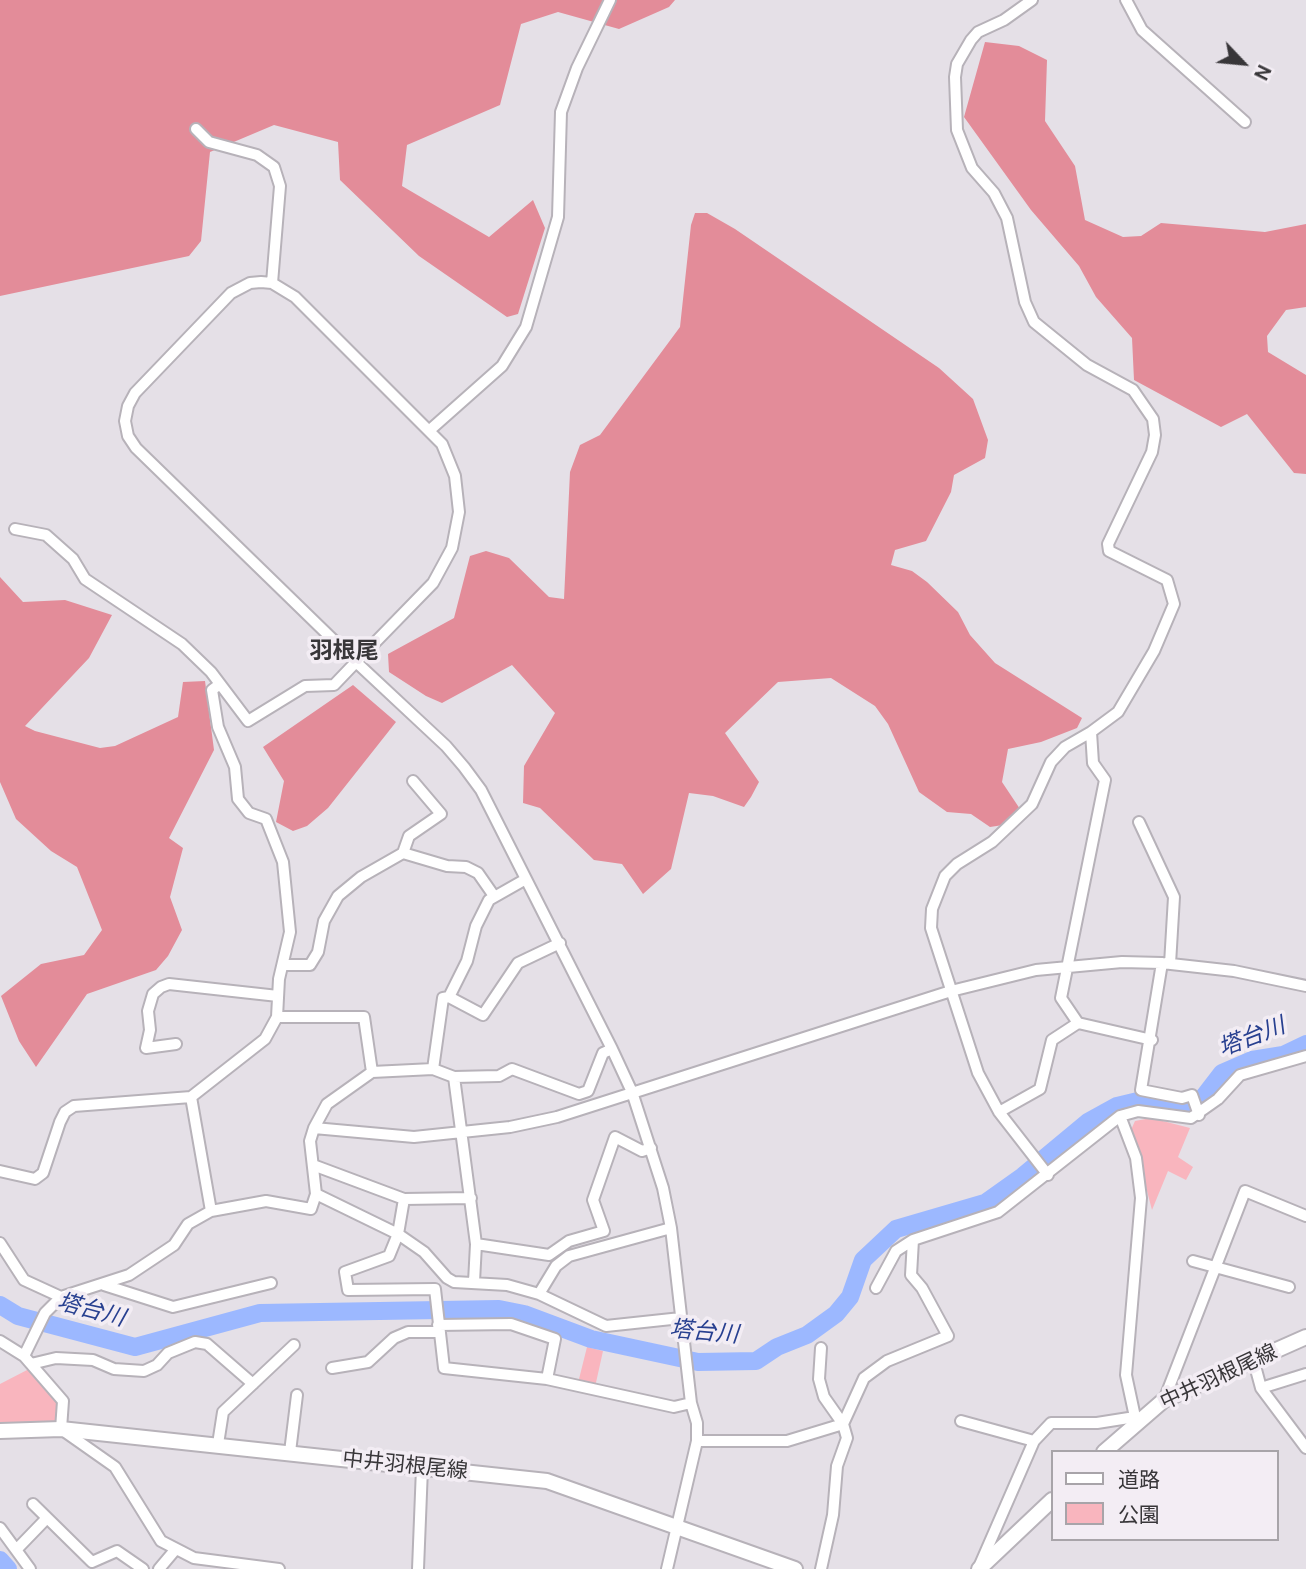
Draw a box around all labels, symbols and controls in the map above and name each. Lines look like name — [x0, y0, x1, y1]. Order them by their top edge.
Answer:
north arrow — [1208, 28, 1278, 98]
text: N — [1248, 61, 1277, 84]
district label: 羽根尾 — [310, 638, 378, 666]
water label: 塔台川 — [1215, 1013, 1289, 1063]
water label: 塔台川 — [54, 1289, 128, 1333]
water label: 塔台川 — [668, 1316, 740, 1350]
street label: 中井羽根尾線 — [1157, 1340, 1281, 1416]
street label: 中井羽根尾線 — [341, 1447, 469, 1485]
legend — [1050, 1450, 1278, 1541]
text: 道路 — [1118, 1466, 1160, 1494]
text: 公園 — [1118, 1501, 1160, 1529]

